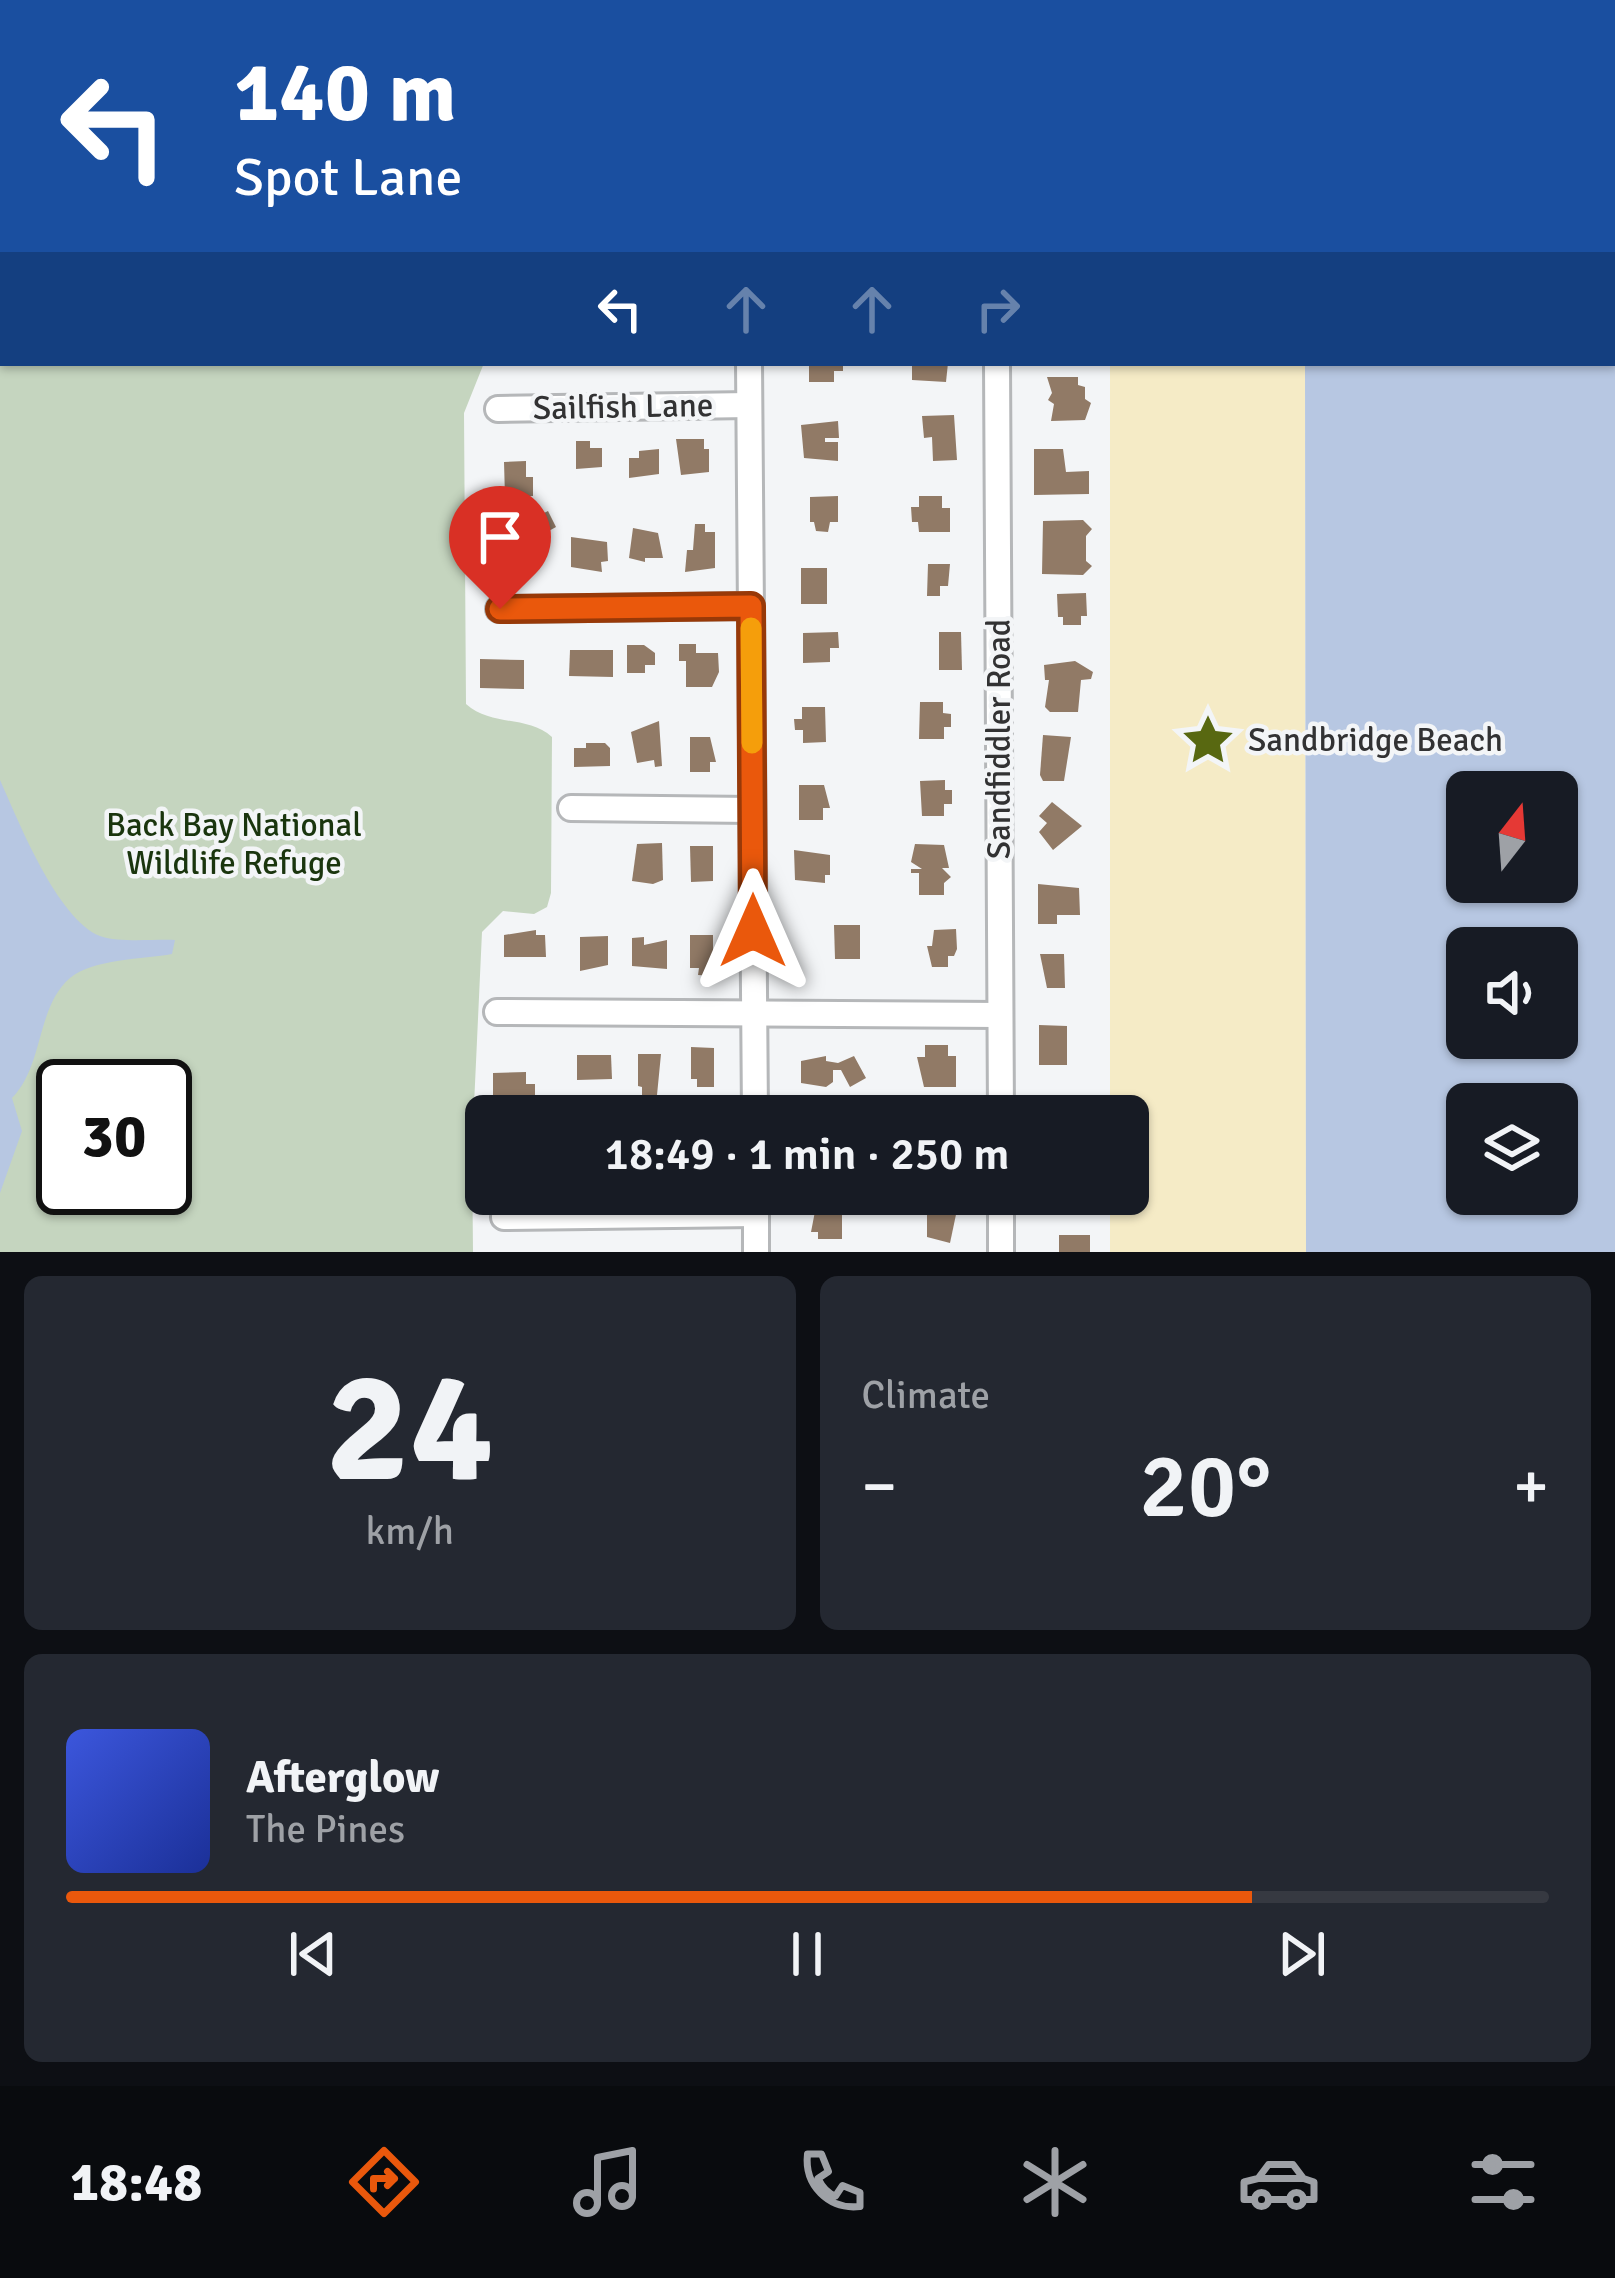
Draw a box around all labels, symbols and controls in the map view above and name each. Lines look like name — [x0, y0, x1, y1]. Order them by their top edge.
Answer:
text: 140 m — [234, 41, 456, 145]
icon: left — [36, 48, 192, 204]
text: Spot Lane — [234, 144, 463, 211]
icon: left — [587, 276, 653, 342]
icon: ahead — [713, 276, 779, 342]
icon: ahead — [839, 276, 905, 342]
icon: right — [965, 276, 1031, 342]
street label: Sailfish Lane — [532, 385, 714, 429]
pin — [449, 486, 551, 609]
icon: arrive — [467, 504, 533, 570]
street label: Sandfiddler Road — [979, 619, 1020, 859]
place icon: Sandbridge Beach — [1179, 711, 1237, 769]
place label: Sandbridge Beach — [1248, 720, 1503, 761]
north arrow — [1446, 771, 1578, 903]
map controls — [1446, 771, 1578, 1215]
park label: Back Bay National Wildlife Refuge — [106, 805, 362, 884]
position arrow — [690, 868, 816, 994]
button: sound — [1446, 927, 1578, 1059]
speed limit sign: 30 — [36, 1059, 192, 1215]
button: layers — [1446, 1083, 1578, 1215]
text: 18:49 · 1 min · 250 m — [605, 1127, 1009, 1182]
text: 24 — [326, 1332, 494, 1525]
text: Climate — [862, 1371, 990, 1419]
text: 20° — [1139, 1431, 1271, 1542]
text: − — [862, 1446, 897, 1527]
text: + — [1513, 1446, 1549, 1527]
text: km/h — [366, 1507, 454, 1555]
text: Afterglow — [246, 1750, 439, 1805]
text: The Pines — [246, 1805, 405, 1853]
icon: previous — [280, 1921, 346, 1987]
icon: pause — [774, 1921, 840, 1987]
icon: next — [1269, 1921, 1335, 1987]
icon: directions — [342, 2140, 426, 2224]
icon: music — [566, 2140, 650, 2224]
icon: phone — [790, 2140, 874, 2224]
icon: climate — [1013, 2140, 1097, 2224]
icon: car — [1237, 2140, 1321, 2224]
icon: filters — [1461, 2140, 1545, 2224]
text: 18:48 — [70, 2149, 202, 2216]

